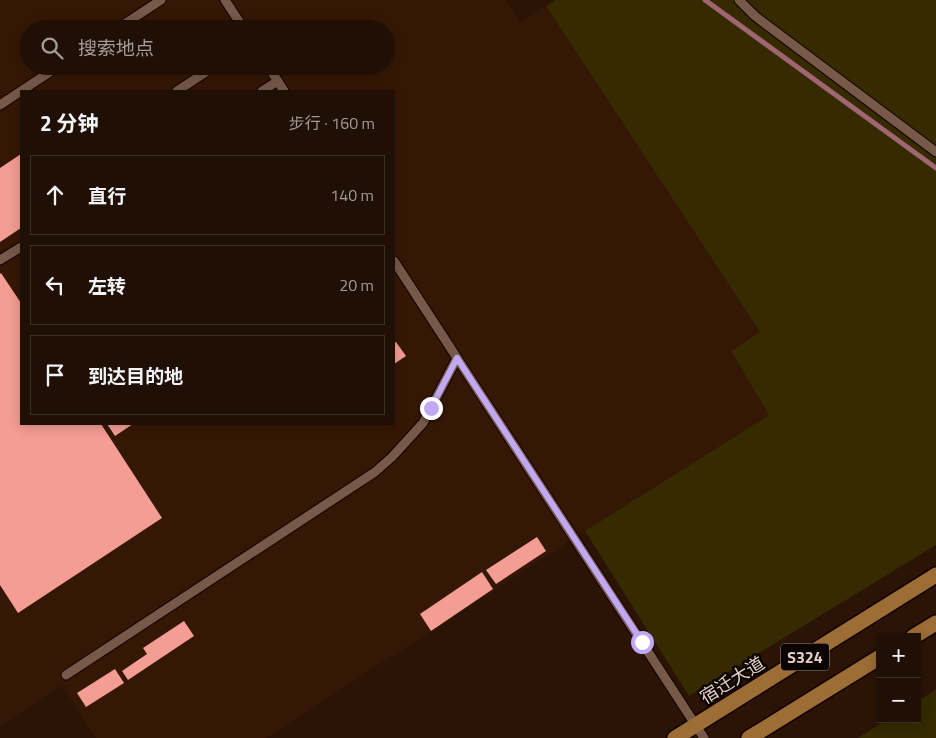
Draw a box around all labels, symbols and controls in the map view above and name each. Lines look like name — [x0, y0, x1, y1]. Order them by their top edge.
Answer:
search box — [20, 20, 395, 75]
text: 搜索地点 — [78, 33, 154, 62]
icon: search — [38, 34, 66, 62]
text: 2 分钟 — [40, 107, 98, 139]
text: 步行 · 160 m — [289, 111, 375, 135]
icon: ahead — [41, 181, 69, 209]
text: 直行 — [88, 181, 126, 210]
text: 140 m — [330, 183, 374, 207]
icon: left — [41, 271, 69, 299]
text: 左转 — [88, 271, 126, 300]
text: 20 m — [339, 273, 374, 297]
icon: arrive — [41, 361, 69, 389]
text: 到达目的地 — [88, 361, 183, 390]
route end — [420, 397, 443, 420]
route start — [631, 631, 654, 654]
map controls — [876, 633, 921, 723]
button: + — [876, 633, 921, 678]
road number: S324 — [781, 644, 829, 670]
street label: 宿迁大道 — [694, 649, 770, 711]
button: − — [876, 678, 921, 723]

